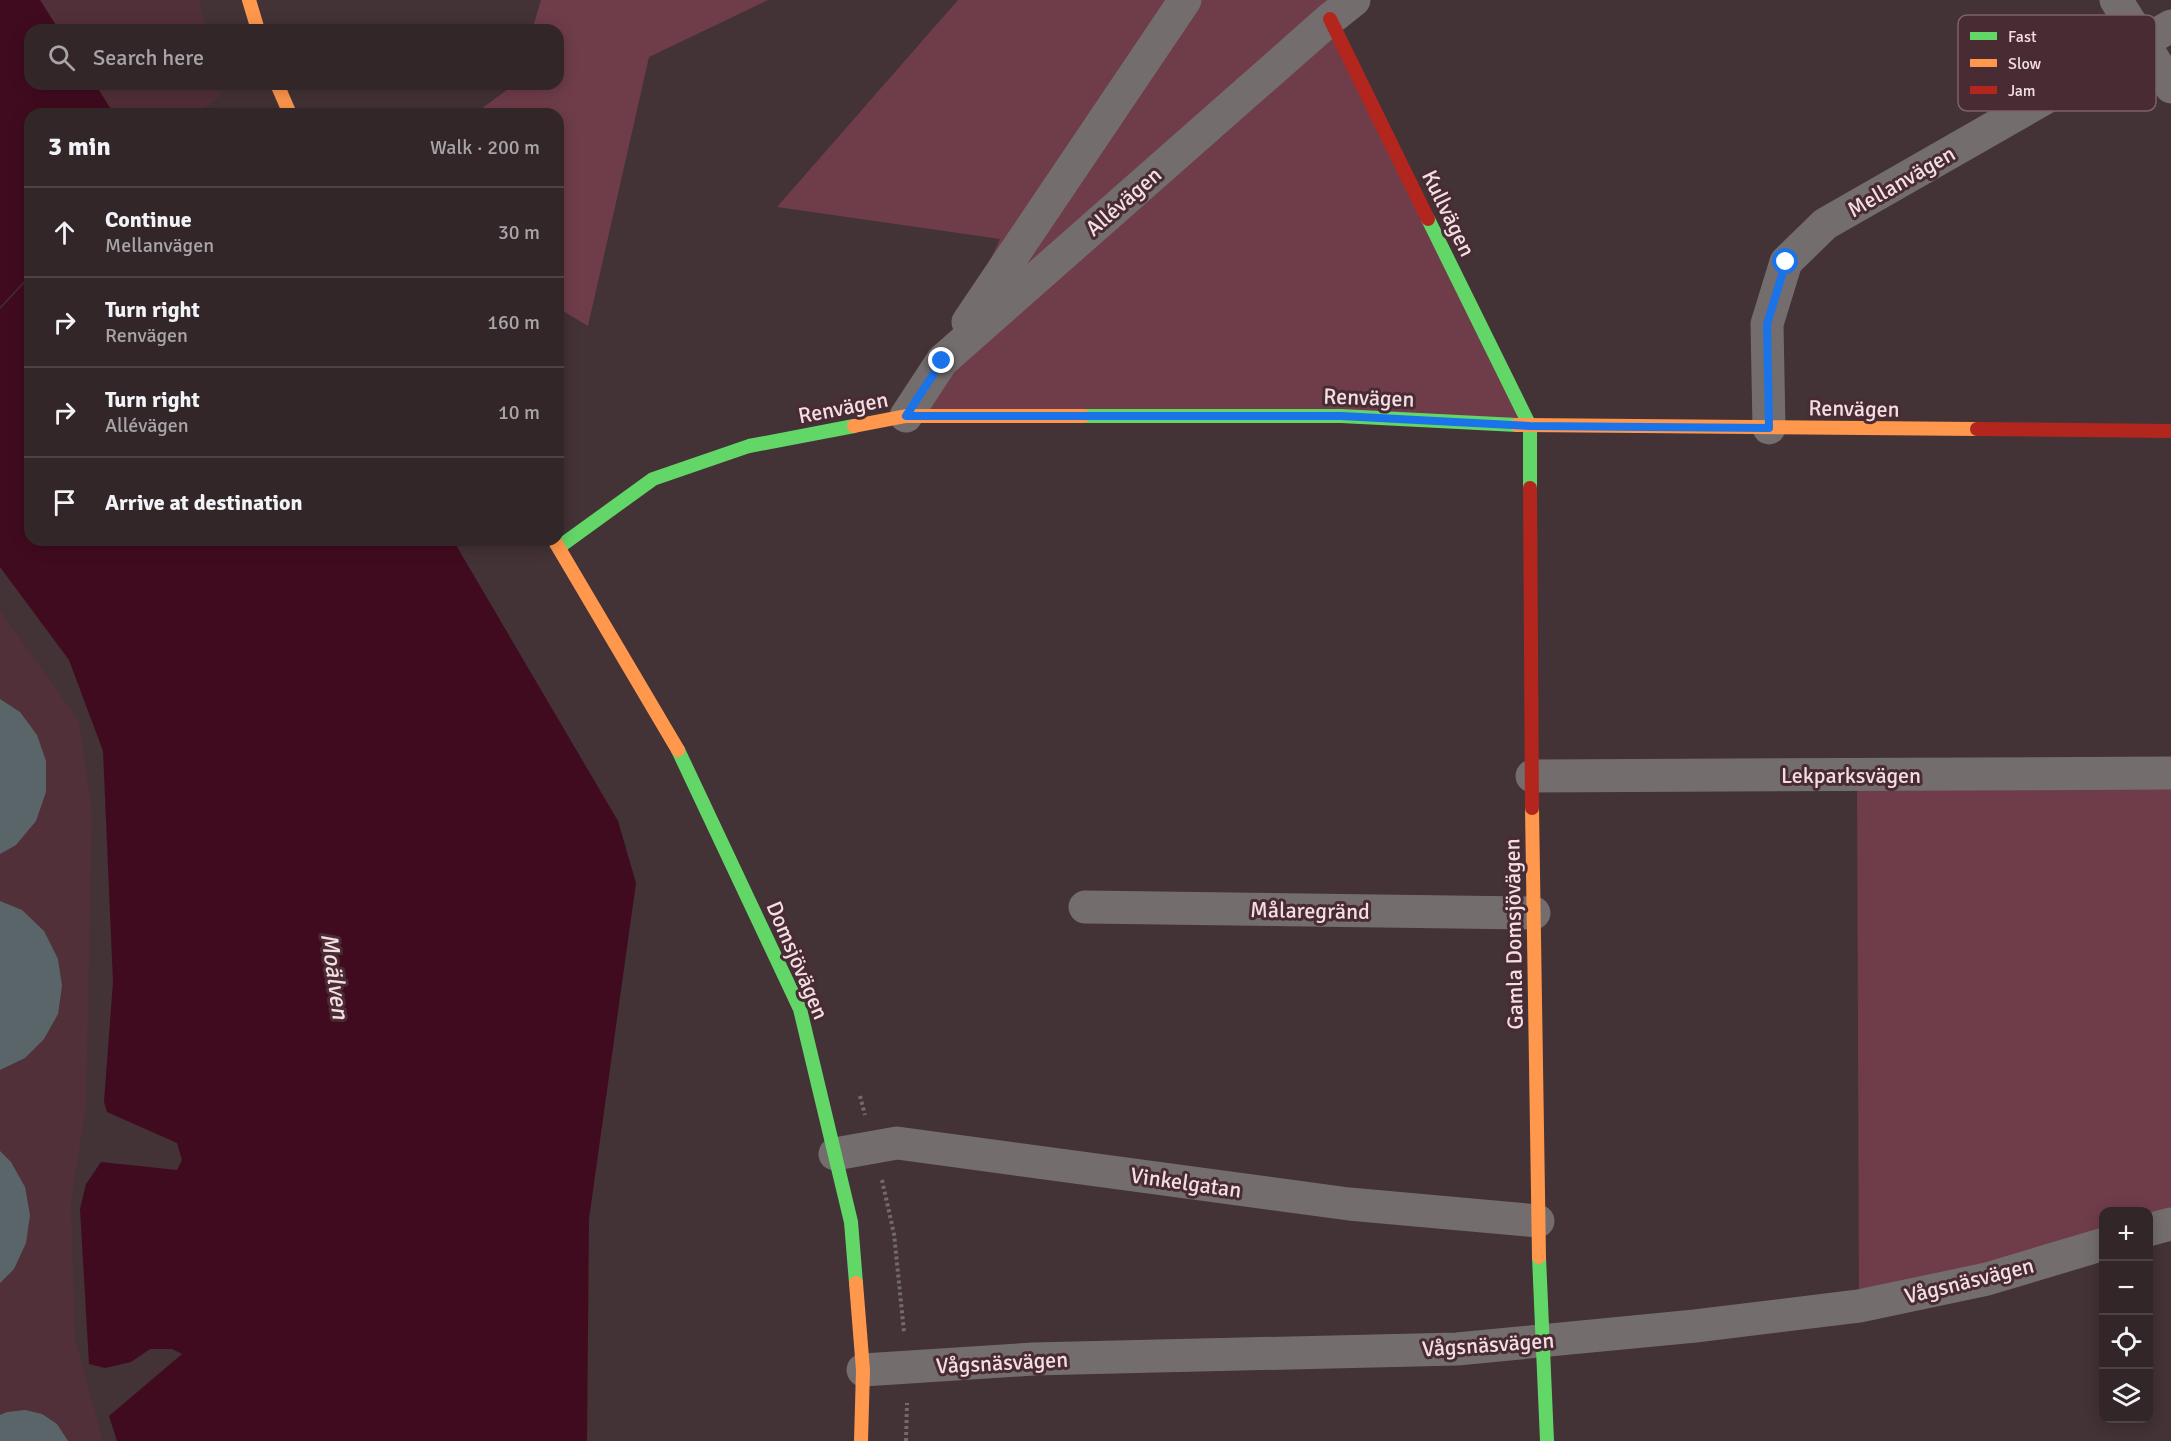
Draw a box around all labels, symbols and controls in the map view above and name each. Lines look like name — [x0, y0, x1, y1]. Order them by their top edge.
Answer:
legend — [1958, 15, 2156, 111]
search box — [24, 24, 564, 90]
text: Fast — [2008, 27, 2037, 47]
icon: search — [45, 41, 78, 74]
text: Search here — [93, 44, 204, 71]
text: Slow — [2008, 54, 2042, 74]
text: Jam — [2008, 81, 2036, 101]
text: 3 min — [48, 131, 111, 163]
text: Walk · 200 m — [430, 135, 540, 160]
street label: Mellanvägen — [1843, 140, 1960, 223]
street label: Allévägen — [1080, 161, 1167, 242]
street label: Kullvägen — [1416, 166, 1481, 261]
text: Continue — [105, 206, 192, 233]
icon: ahead — [48, 216, 81, 249]
text: 30 m — [498, 220, 540, 245]
text: Mellanvägen — [105, 233, 214, 258]
route start — [1772, 248, 1798, 274]
text: Turn right — [105, 296, 200, 323]
icon: right — [48, 306, 81, 339]
text: 160 m — [487, 310, 540, 335]
text: Renvägen — [105, 323, 188, 348]
route end — [928, 347, 954, 373]
street label: Renvägen — [1323, 382, 1415, 413]
text: Turn right — [105, 386, 200, 413]
street label: Renvägen — [796, 386, 890, 429]
street label: Renvägen — [1808, 394, 1900, 423]
icon: right — [48, 396, 81, 429]
text: 10 m — [498, 400, 540, 425]
text: Allévägen — [105, 413, 189, 438]
icon: arrive — [48, 486, 81, 519]
text: Arrive at destination — [105, 489, 302, 516]
street label: Lekparksvägen — [1781, 762, 1921, 789]
street label: Gamla Domsjövägen — [1498, 838, 1529, 1030]
street label: Målaregränd — [1250, 896, 1370, 925]
street label: Domsjövägen — [761, 897, 835, 1023]
water label: Moälven — [314, 931, 356, 1022]
street label: Vinkelgatan — [1129, 1161, 1243, 1204]
map controls — [2099, 1207, 2153, 1423]
button: + — [2099, 1207, 2153, 1261]
street label: Vågsnäsvägen — [1902, 1251, 2037, 1310]
button: − — [2099, 1261, 2153, 1315]
button: locate — [2099, 1315, 2153, 1369]
street label: Vågsnäsvägen — [1421, 1326, 1555, 1363]
street label: Vågsnäsvägen — [935, 1346, 1069, 1379]
button: layers — [2099, 1369, 2153, 1423]

